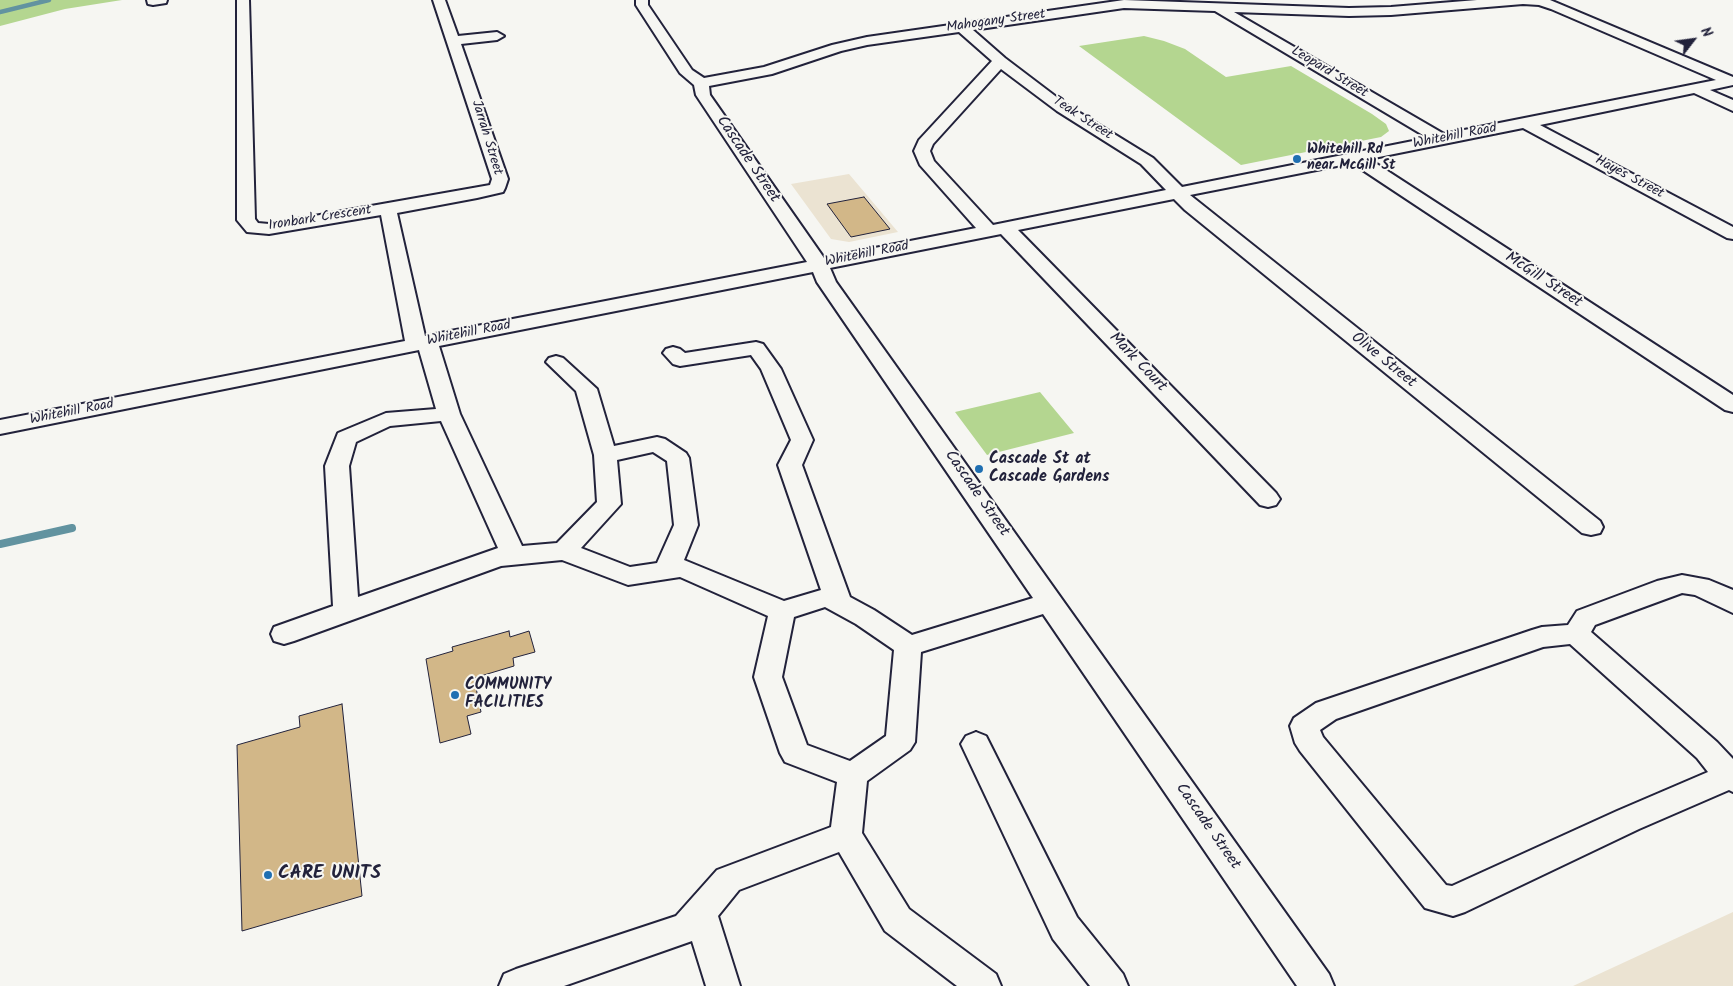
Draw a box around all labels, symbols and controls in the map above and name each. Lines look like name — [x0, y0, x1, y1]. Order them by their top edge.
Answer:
street label: Mahogany Street — [945, 7, 1047, 37]
north arrow — [1668, 15, 1718, 65]
text: N — [1694, 23, 1718, 42]
street label: Leopard Street — [1288, 44, 1370, 102]
street label: Teak Street — [1049, 93, 1115, 145]
street label: Jarrah Street — [467, 98, 505, 178]
street label: Cascade Street — [711, 113, 783, 207]
street label: Whitehill Road — [1412, 121, 1498, 153]
place label: Whitehill Rd near McGill St — [1307, 143, 1395, 176]
marker: Whitehill Rd near McGill St — [1291, 153, 1303, 165]
street label: Hayes Street — [1592, 153, 1666, 203]
street label: Ironbark Crescent — [267, 203, 373, 235]
street label: Whitehill Road — [824, 239, 910, 271]
street label: McGill Street — [1501, 249, 1585, 313]
street label: Whitehill Road — [426, 318, 512, 350]
street label: Mark Court — [1104, 329, 1170, 397]
street label: Olive Street — [1346, 329, 1420, 393]
street label: Whitehill Road — [29, 397, 115, 429]
street label: Cascade Street — [939, 447, 1013, 541]
place label: Cascade St at Cascade Gardens — [989, 450, 1109, 488]
marker: Cascade St at Cascade Gardens — [973, 463, 985, 475]
place label: COMMUNITY FACILITIES — [465, 676, 551, 714]
marker: COMMUNITY FACILITIES — [449, 689, 461, 701]
street label: Cascade Street — [1170, 780, 1244, 874]
place label: CARE UNITS — [278, 864, 381, 886]
marker: CARE UNITS — [262, 869, 274, 881]

